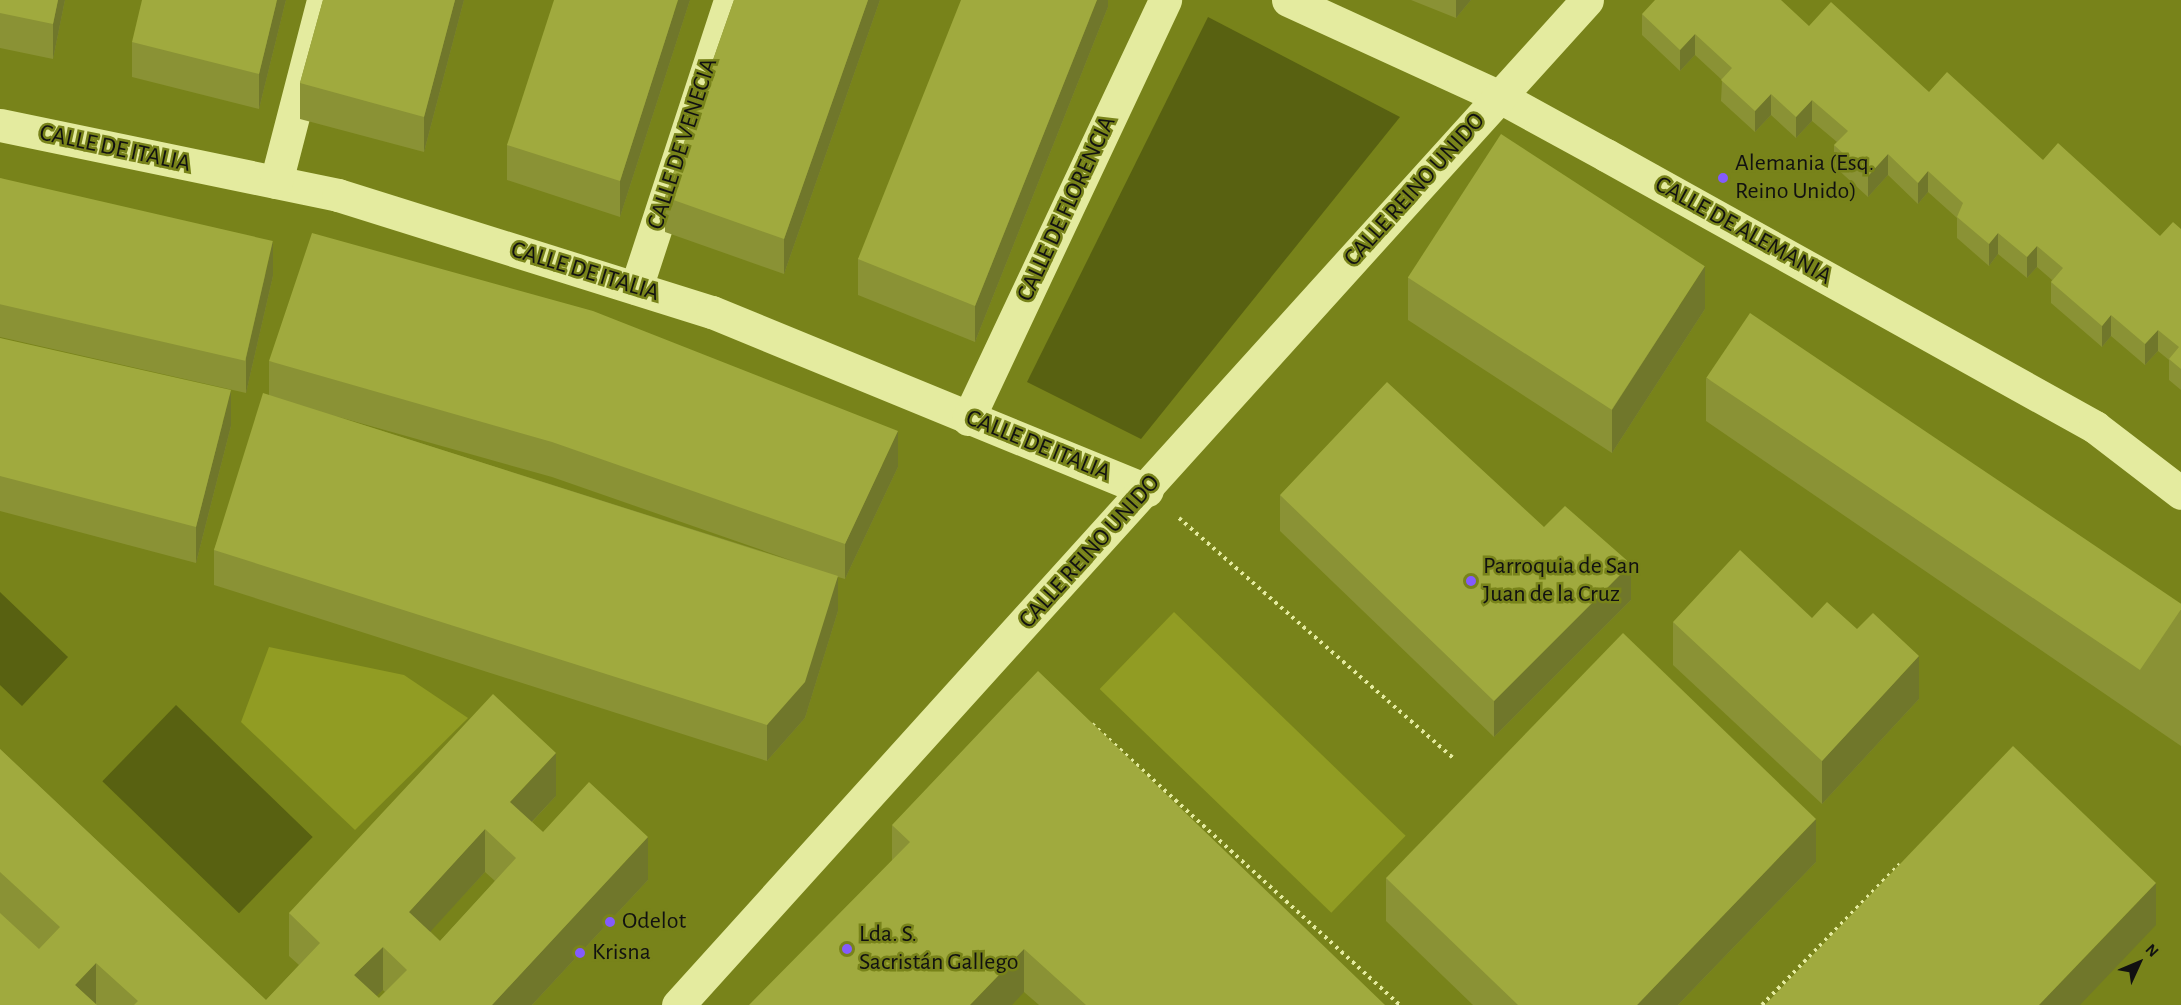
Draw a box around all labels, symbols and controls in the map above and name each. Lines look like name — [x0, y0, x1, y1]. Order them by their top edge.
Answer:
street label: CALLE DE VENECIA — [642, 55, 724, 233]
street label: CALLE REINO UNIDO — [1338, 107, 1492, 273]
street label: CALLE DE FLORENCIA — [1011, 112, 1123, 306]
street label: CALLE DE ITALIA — [37, 119, 193, 179]
place label: Alemania (Esq. Reino Unido) — [1735, 150, 1874, 206]
street label: CALLE DE ALEMANIA — [1650, 170, 1836, 292]
marker: Alemania (Esq. Reino Unido) — [1716, 171, 1730, 185]
street label: CALLE DE ITALIA — [507, 236, 663, 308]
street label: CALLE DE ITALIA — [961, 404, 1115, 488]
street label: CALLE REINO UNIDO — [1013, 469, 1167, 635]
place label: Parroquia de San Juan de la Cruz — [1483, 553, 1640, 609]
marker: Parroquia de San Juan de la Cruz — [1464, 574, 1478, 588]
place label: Odelot — [622, 908, 686, 936]
marker: Odelot — [603, 915, 617, 929]
place label: Lda. S. Sacristán Gallego — [859, 921, 1019, 977]
north arrow — [2109, 933, 2169, 993]
place label: Krisna — [592, 939, 651, 967]
text: N — [2142, 941, 2162, 960]
marker: Lda. S. Sacristán Gallego — [840, 942, 854, 956]
marker: Krisna — [573, 946, 587, 960]

